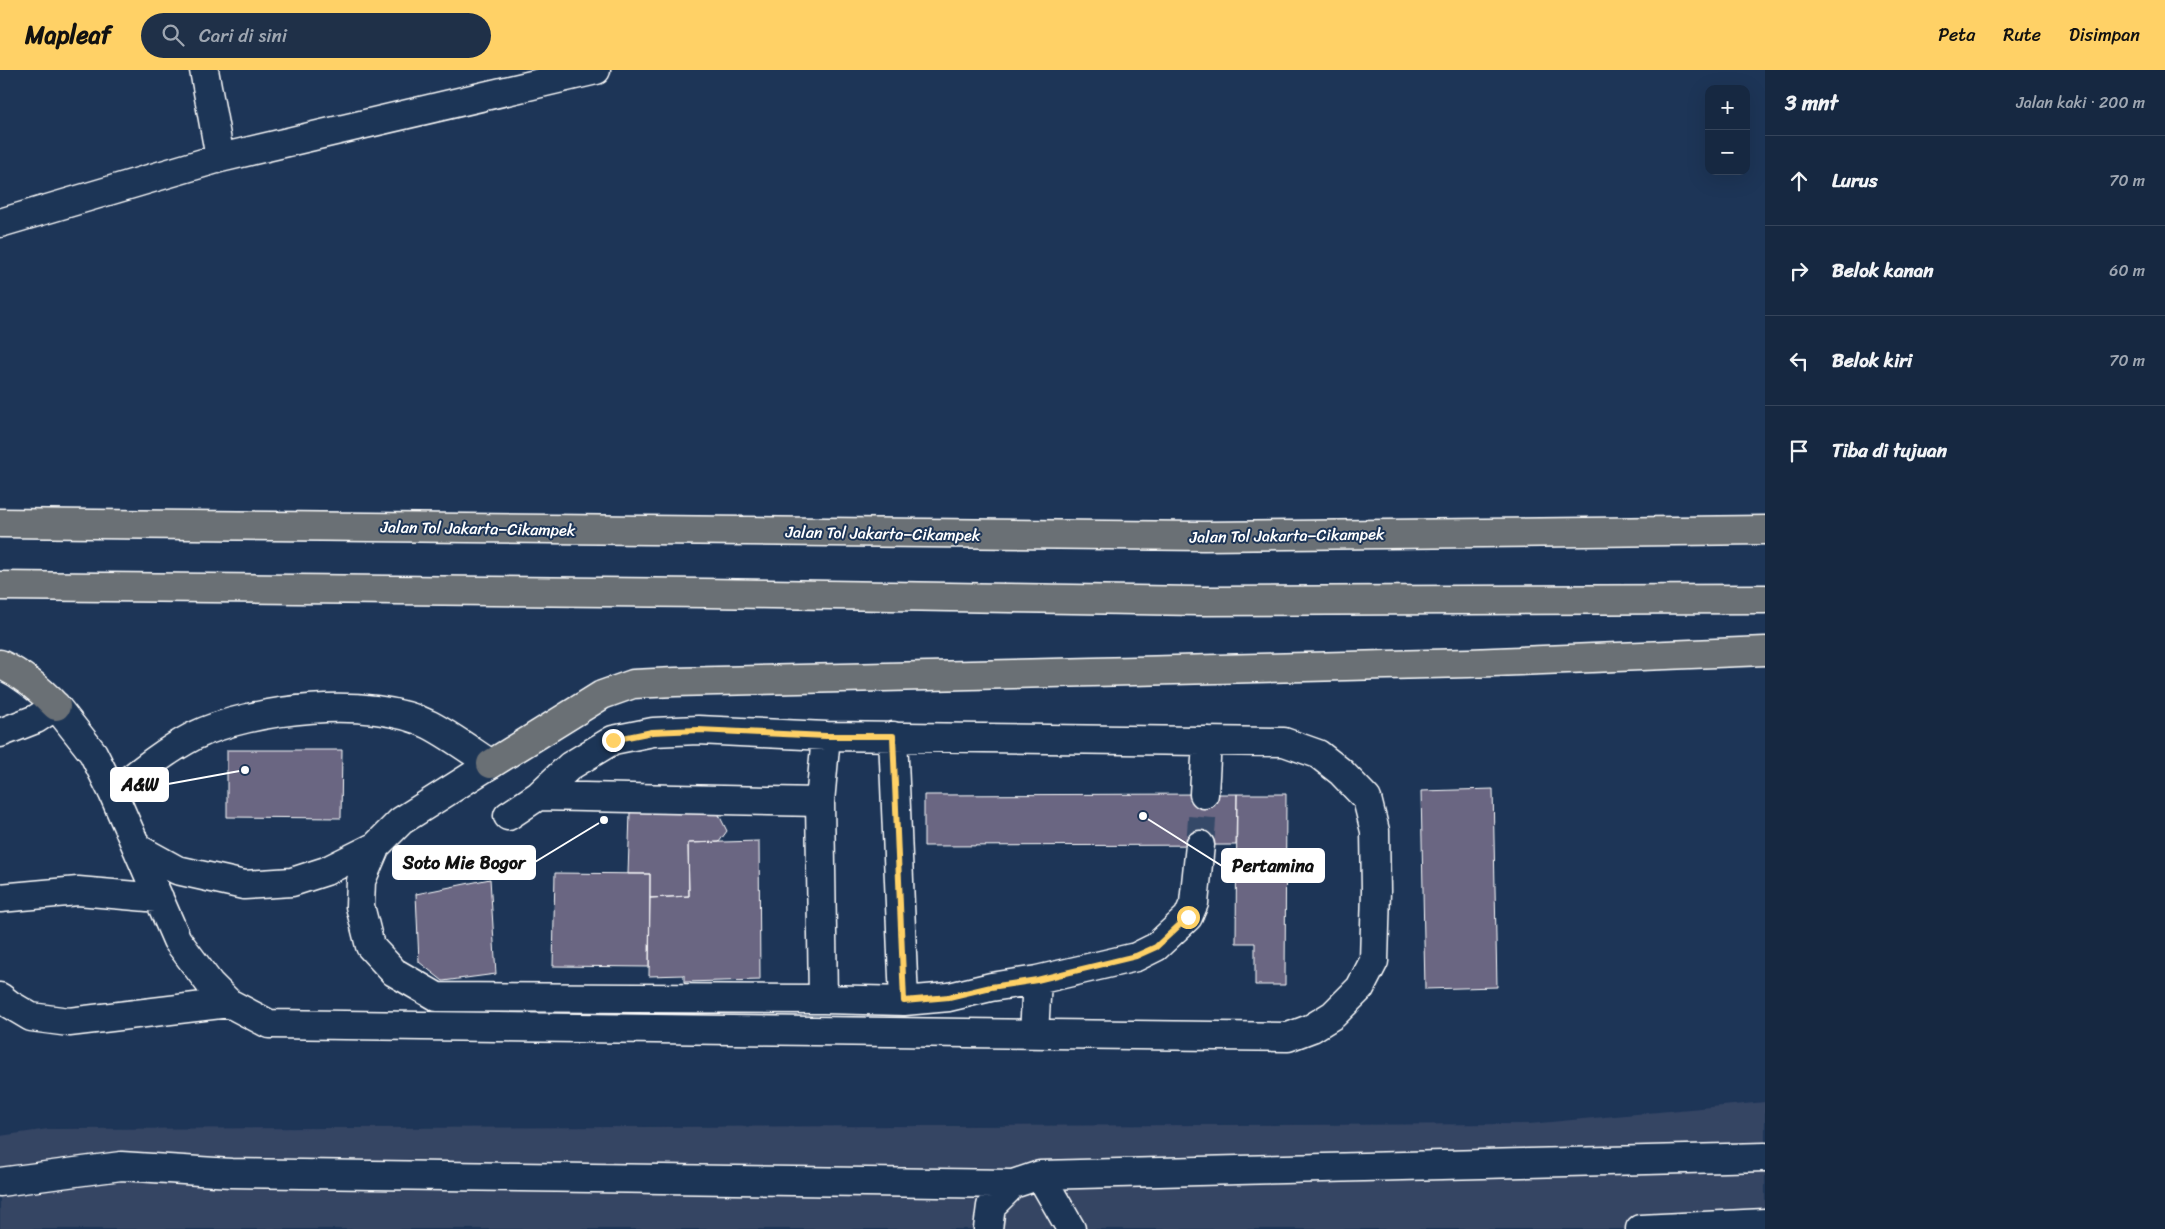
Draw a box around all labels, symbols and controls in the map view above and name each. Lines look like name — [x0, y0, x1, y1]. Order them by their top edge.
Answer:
search box — [141, 13, 491, 58]
text: Mapleaf — [25, 14, 111, 56]
text: Cari di sini — [199, 19, 287, 52]
text: Peta — [1938, 19, 1975, 51]
text: Rute — [2003, 19, 2041, 51]
text: Disimpan — [2069, 19, 2140, 51]
icon: search — [159, 21, 187, 49]
text: 3 mnt — [1785, 84, 1838, 122]
map controls — [1705, 85, 1750, 175]
button: + — [1705, 85, 1750, 130]
text: Jalan kaki · 200 m — [2016, 88, 2145, 117]
button: − — [1705, 130, 1750, 175]
text: Lurus — [1832, 164, 1878, 197]
text: 70 m — [2109, 166, 2145, 195]
icon: ahead — [1785, 167, 1813, 195]
text: Belok kanan — [1832, 254, 1934, 287]
text: 60 m — [2109, 256, 2145, 285]
icon: right — [1785, 257, 1813, 285]
text: Belok kiri — [1832, 344, 1912, 377]
text: 70 m — [2109, 346, 2145, 375]
icon: left — [1785, 347, 1813, 375]
text: Tiba di tujuan — [1832, 434, 1947, 467]
icon: arrive — [1785, 437, 1813, 465]
street label: Jalan Tol Jakarta–Cikampek — [379, 512, 576, 545]
street label: Jalan Tol Jakarta–Cikampek — [784, 517, 981, 550]
street label: Jalan Tol Jakarta–Cikampek — [1188, 519, 1385, 552]
route end — [602, 729, 625, 752]
callout: A&W — [111, 768, 168, 801]
text: A&W — [120, 769, 160, 801]
callout: Soto Mie Bogor — [393, 846, 535, 879]
text: Soto Mie Bogor — [402, 847, 527, 879]
callout: Pertamina — [1222, 849, 1324, 882]
text: Pertamina — [1232, 850, 1314, 882]
route start — [1177, 906, 1200, 929]

